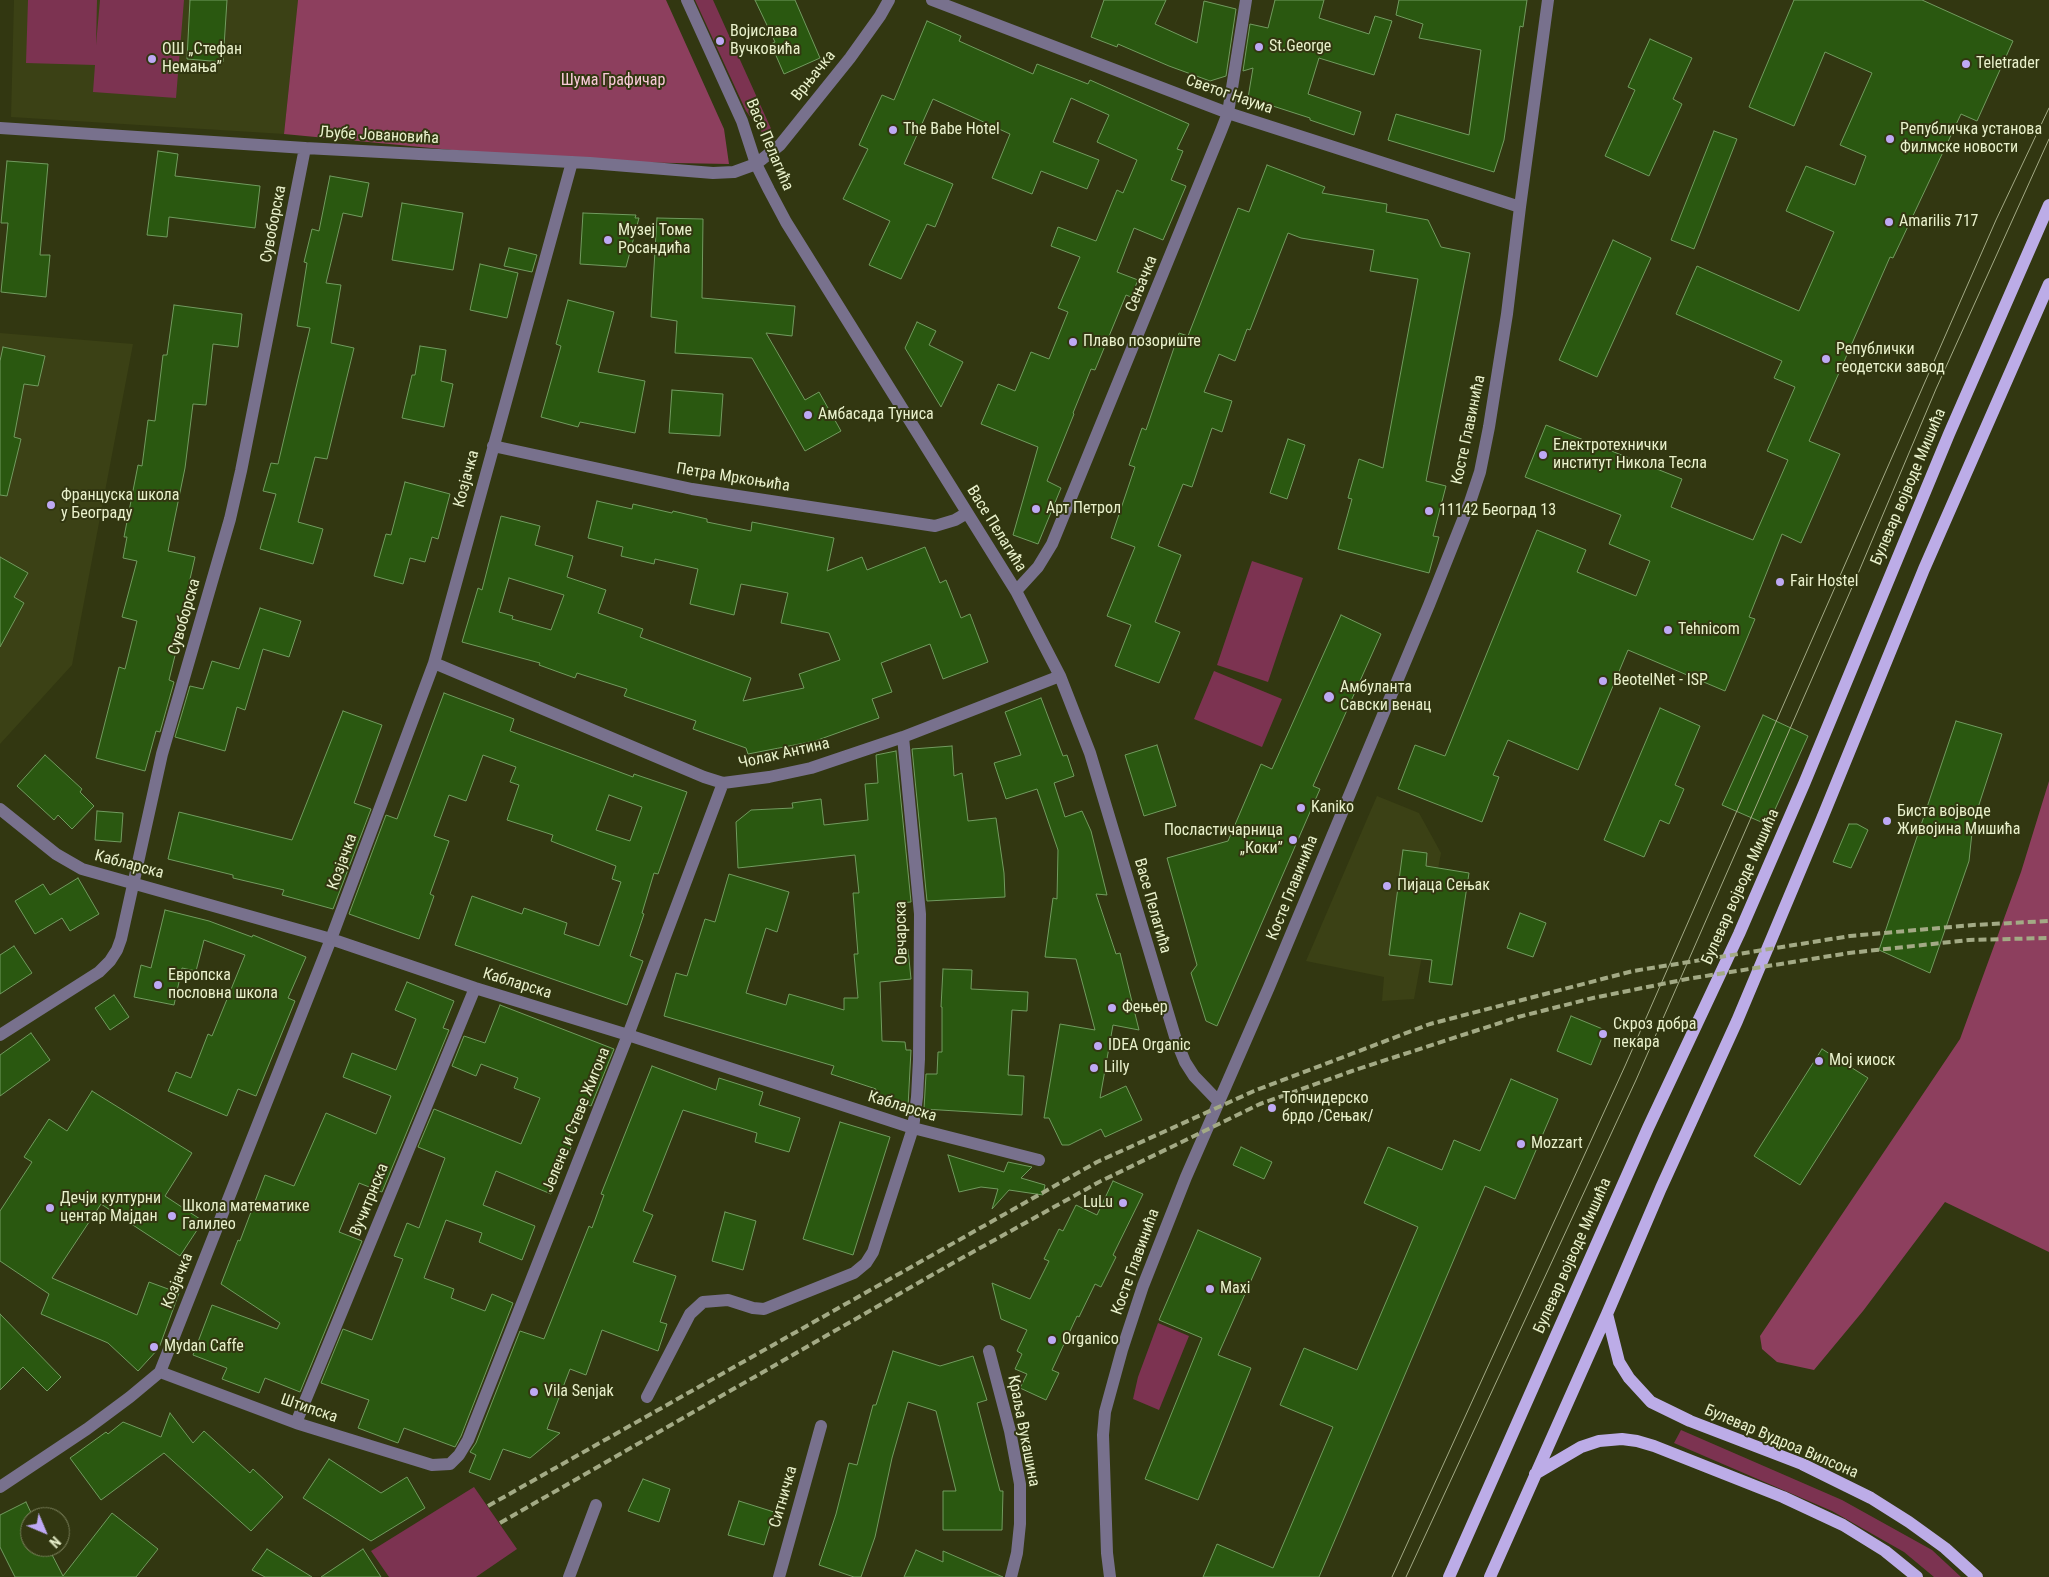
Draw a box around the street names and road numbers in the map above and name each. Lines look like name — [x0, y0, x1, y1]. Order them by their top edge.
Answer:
street label: Врњачка — [788, 47, 840, 105]
street label: Светог Наума — [1183, 71, 1275, 119]
street label: Васе Пелагића — [741, 96, 797, 194]
street label: Љубе Јовановића — [319, 123, 439, 149]
street label: Сувоборска — [257, 184, 291, 264]
street label: Сењачка — [1122, 253, 1162, 315]
street label: Косте Главинића — [1448, 374, 1490, 486]
street label: Булевар војводе Мишића — [1867, 406, 1951, 568]
street label: Козјачка — [450, 448, 484, 510]
street label: Петра Мркоњића — [675, 460, 791, 496]
street label: Васе Пелагића — [962, 482, 1030, 576]
street label: Сувоборска — [165, 577, 205, 657]
street label: Чолак Антина — [737, 734, 831, 774]
street label: Булевар војводе Мишића — [1698, 806, 1784, 968]
street label: Козјачка — [324, 831, 362, 893]
street label: Косте Главинића — [1263, 833, 1323, 943]
street label: Кабларска — [92, 847, 166, 883]
street label: Васе Пелагића — [1129, 856, 1175, 956]
street label: Овчарска — [892, 901, 912, 965]
street label: Кабларска — [480, 964, 554, 1004]
street label: Јелене и Стеве Жигона — [539, 1045, 615, 1195]
street label: Кабларска — [865, 1087, 939, 1127]
street label: Вучитрнска — [347, 1161, 393, 1239]
street label: Булевар војводе Мишића — [1530, 1175, 1616, 1337]
street label: Косте Главинића — [1108, 1206, 1164, 1318]
street label: Козјачка — [158, 1250, 198, 1312]
street label: Краља Вукашина — [1003, 1374, 1043, 1488]
street label: Штипска — [278, 1390, 340, 1428]
street label: Булевар Вудроа Вилсона — [1701, 1401, 1861, 1483]
street label: Ситничка — [766, 1464, 802, 1530]

